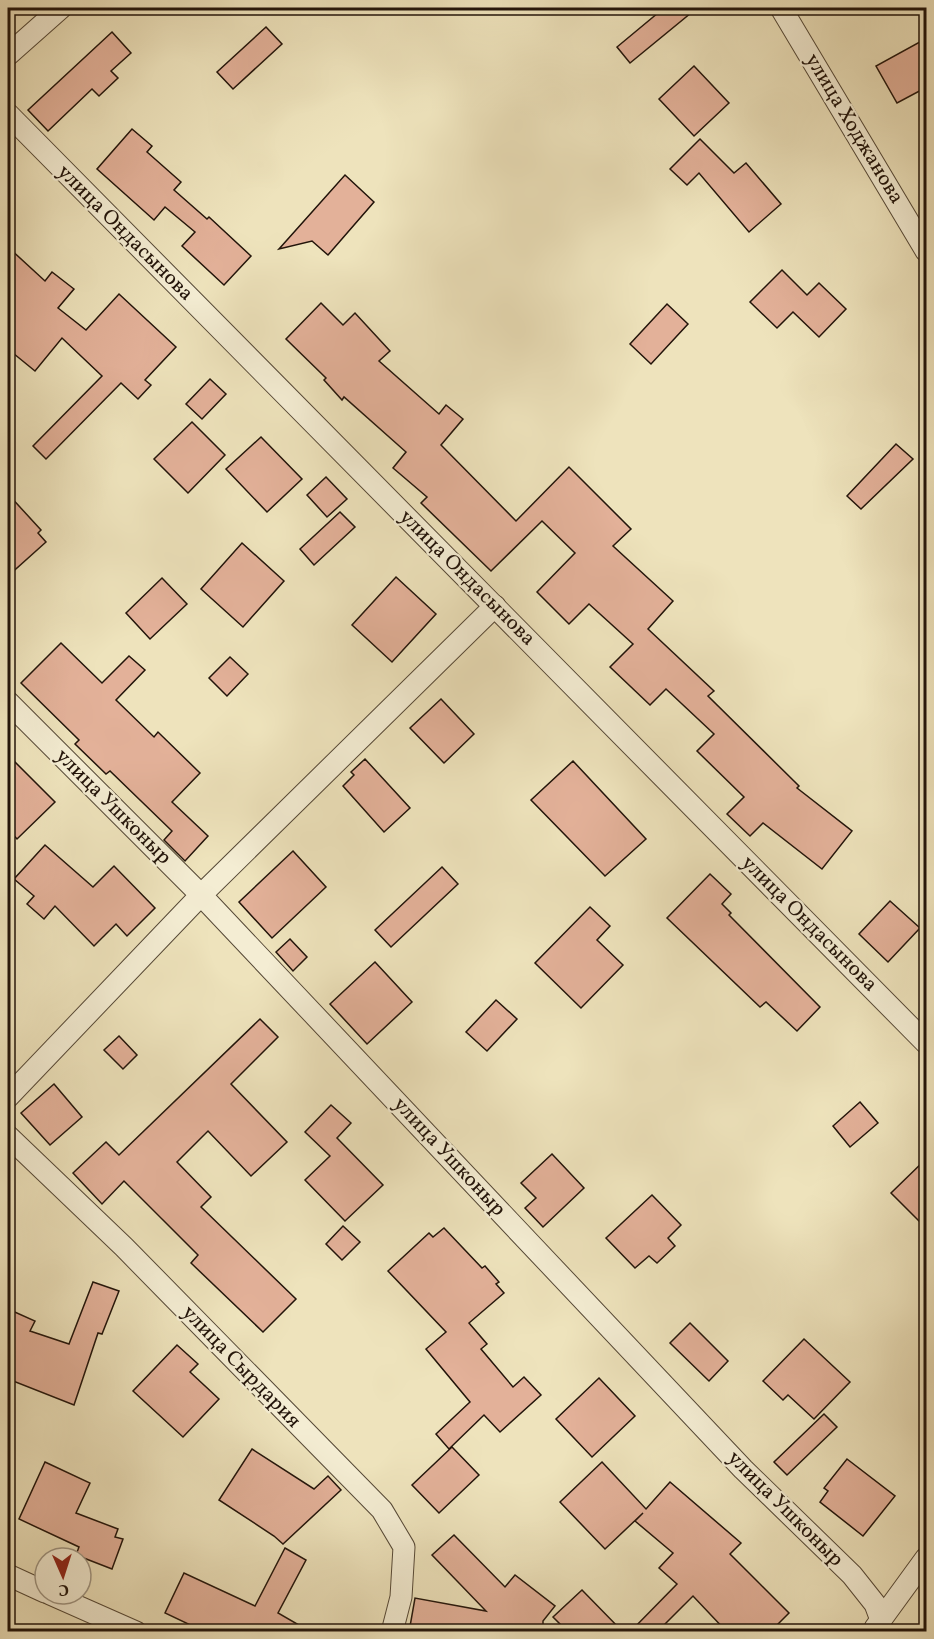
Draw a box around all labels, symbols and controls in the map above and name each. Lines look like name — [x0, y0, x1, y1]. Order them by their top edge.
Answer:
street label: улица Ходжанова — [798, 48, 910, 210]
street label: улица Ондасынова — [50, 158, 200, 308]
street label: улица Ондасынова — [392, 503, 542, 653]
street label: улица Ушконыр — [48, 742, 178, 872]
street label: улица Ондасынова — [734, 849, 884, 999]
street label: улица Ушконыр — [386, 1091, 512, 1223]
street label: улица Сырдария — [175, 1299, 307, 1435]
street label: улица Ушконыр — [720, 1444, 850, 1574]
north arrow — [33, 1546, 93, 1606]
text: С — [58, 1578, 69, 1600]

